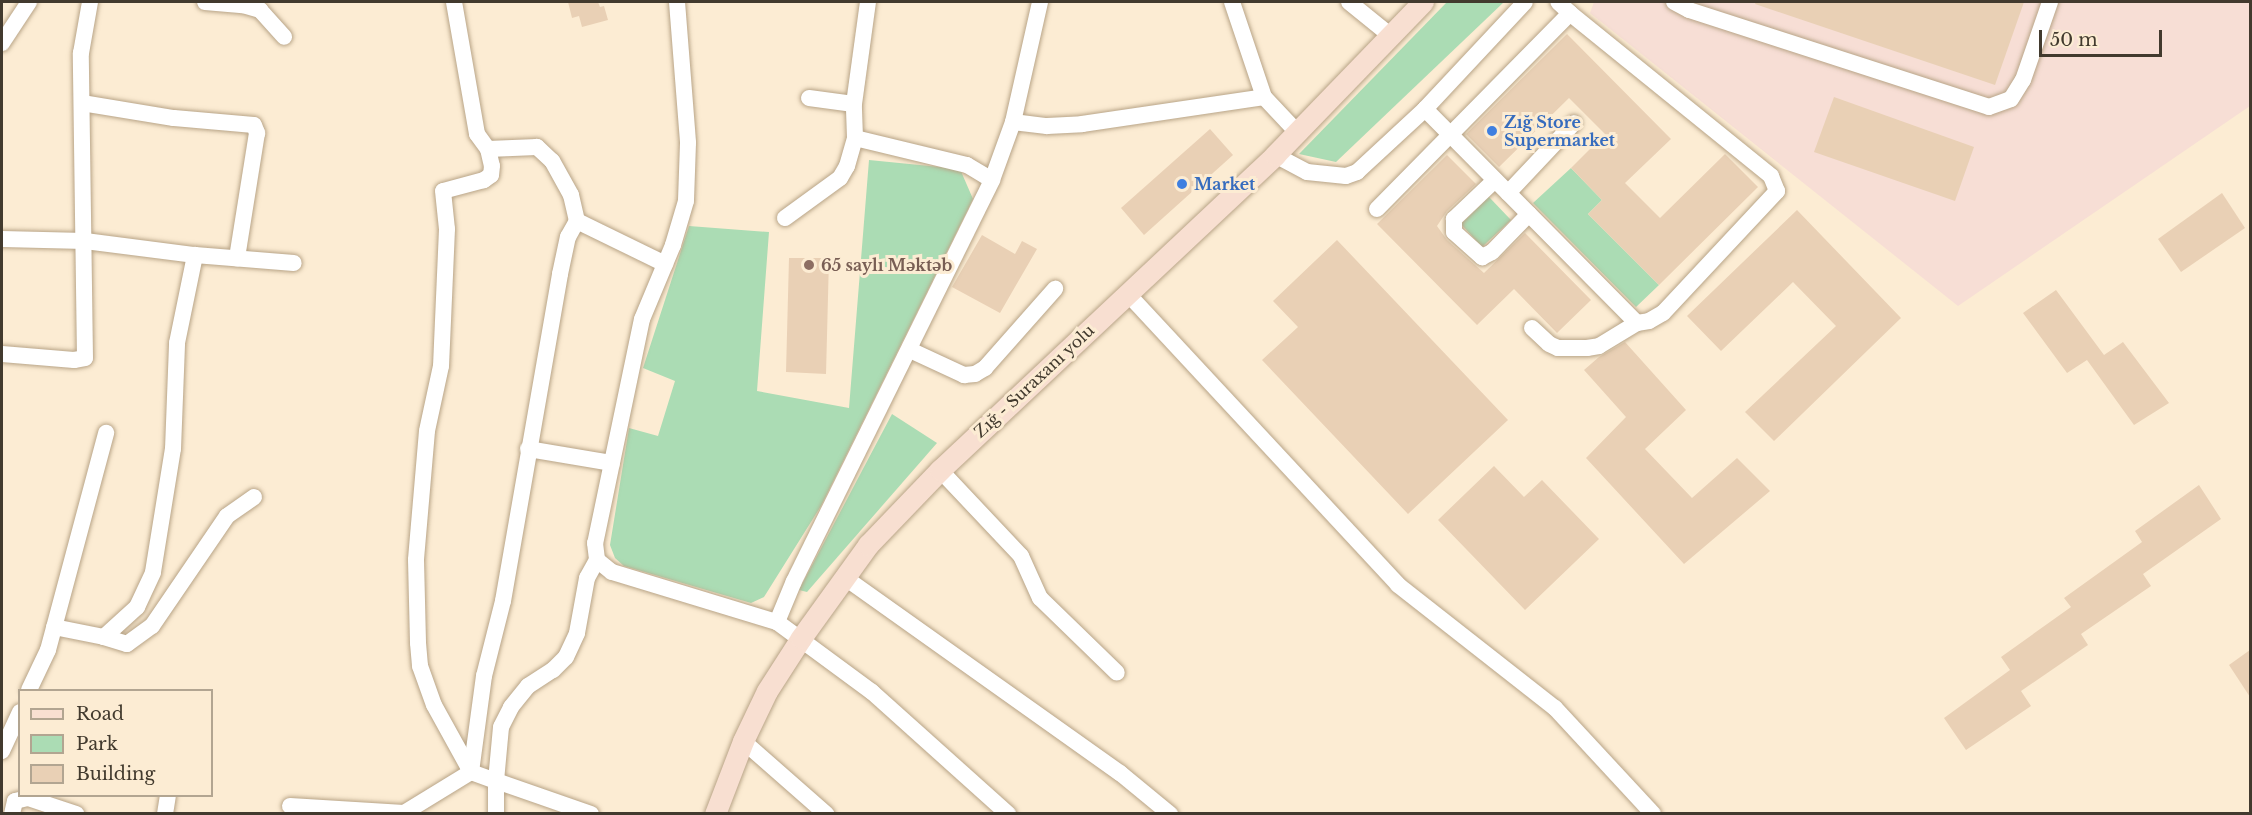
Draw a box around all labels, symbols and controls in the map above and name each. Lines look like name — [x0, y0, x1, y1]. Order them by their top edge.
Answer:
scale bar — [2042, 18, 2165, 56]
text: 50 m — [2050, 29, 2098, 51]
place label: Zığ Store Supermarket — [1504, 112, 1615, 150]
marker: Zığ Store Supermarket — [1485, 124, 1499, 138]
place label: Market — [1194, 174, 1255, 194]
marker: Market — [1175, 177, 1189, 191]
place label: 65 saylı Məktəb — [821, 255, 952, 275]
marker: 65 saylı Məktəb — [802, 258, 816, 272]
street label: Zığ - Suraxanı yolu — [970, 320, 1098, 442]
legend — [18, 689, 213, 797]
text: Road — [76, 703, 124, 725]
text: Park — [76, 733, 118, 755]
text: Building — [76, 763, 155, 785]

